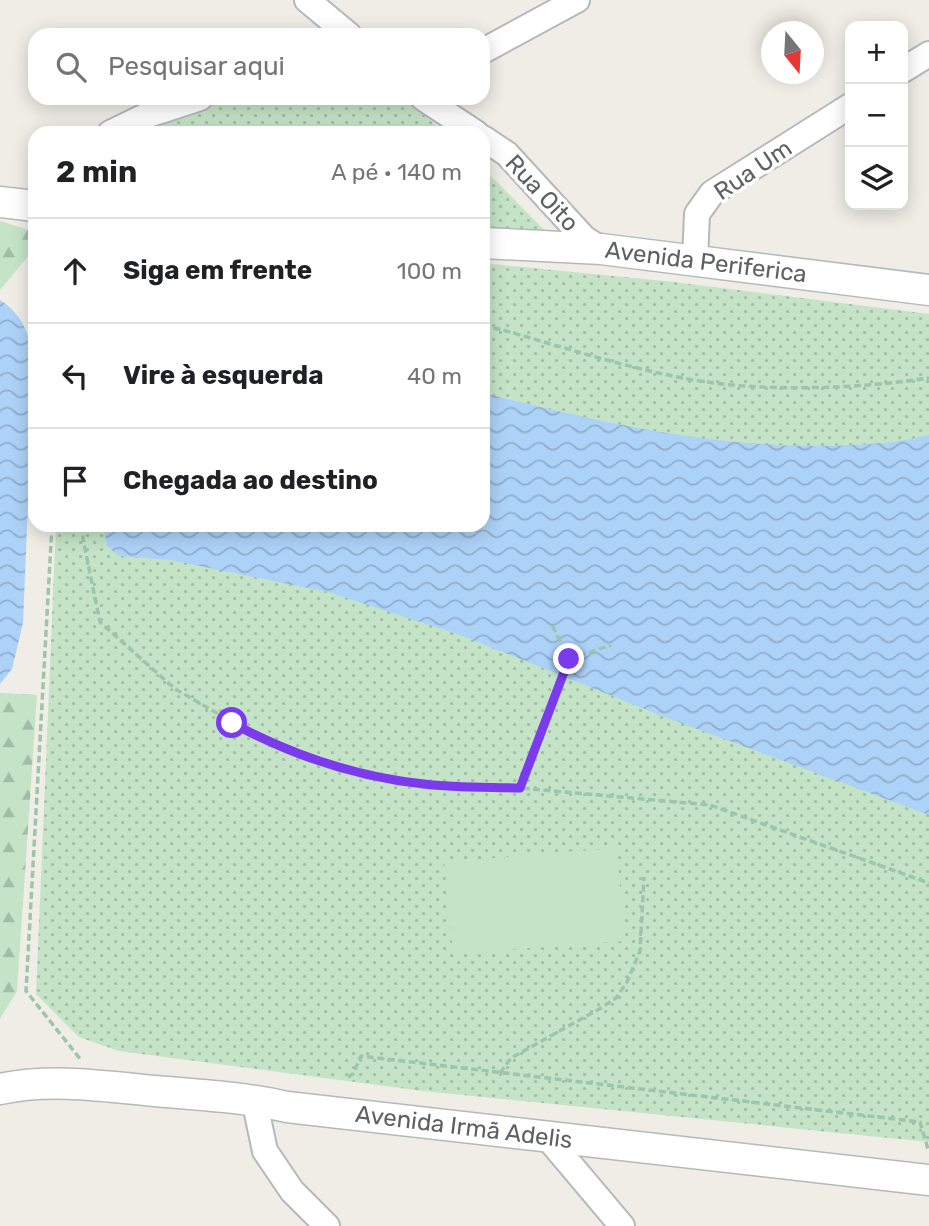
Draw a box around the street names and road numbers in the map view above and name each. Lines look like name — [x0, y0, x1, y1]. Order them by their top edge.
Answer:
street label: Rua Um — [709, 134, 797, 206]
street label: Rua Oito — [500, 149, 584, 237]
street label: Avenida Periferica — [604, 236, 808, 288]
street label: Avenida Irmã Adelis — [354, 1100, 574, 1154]

